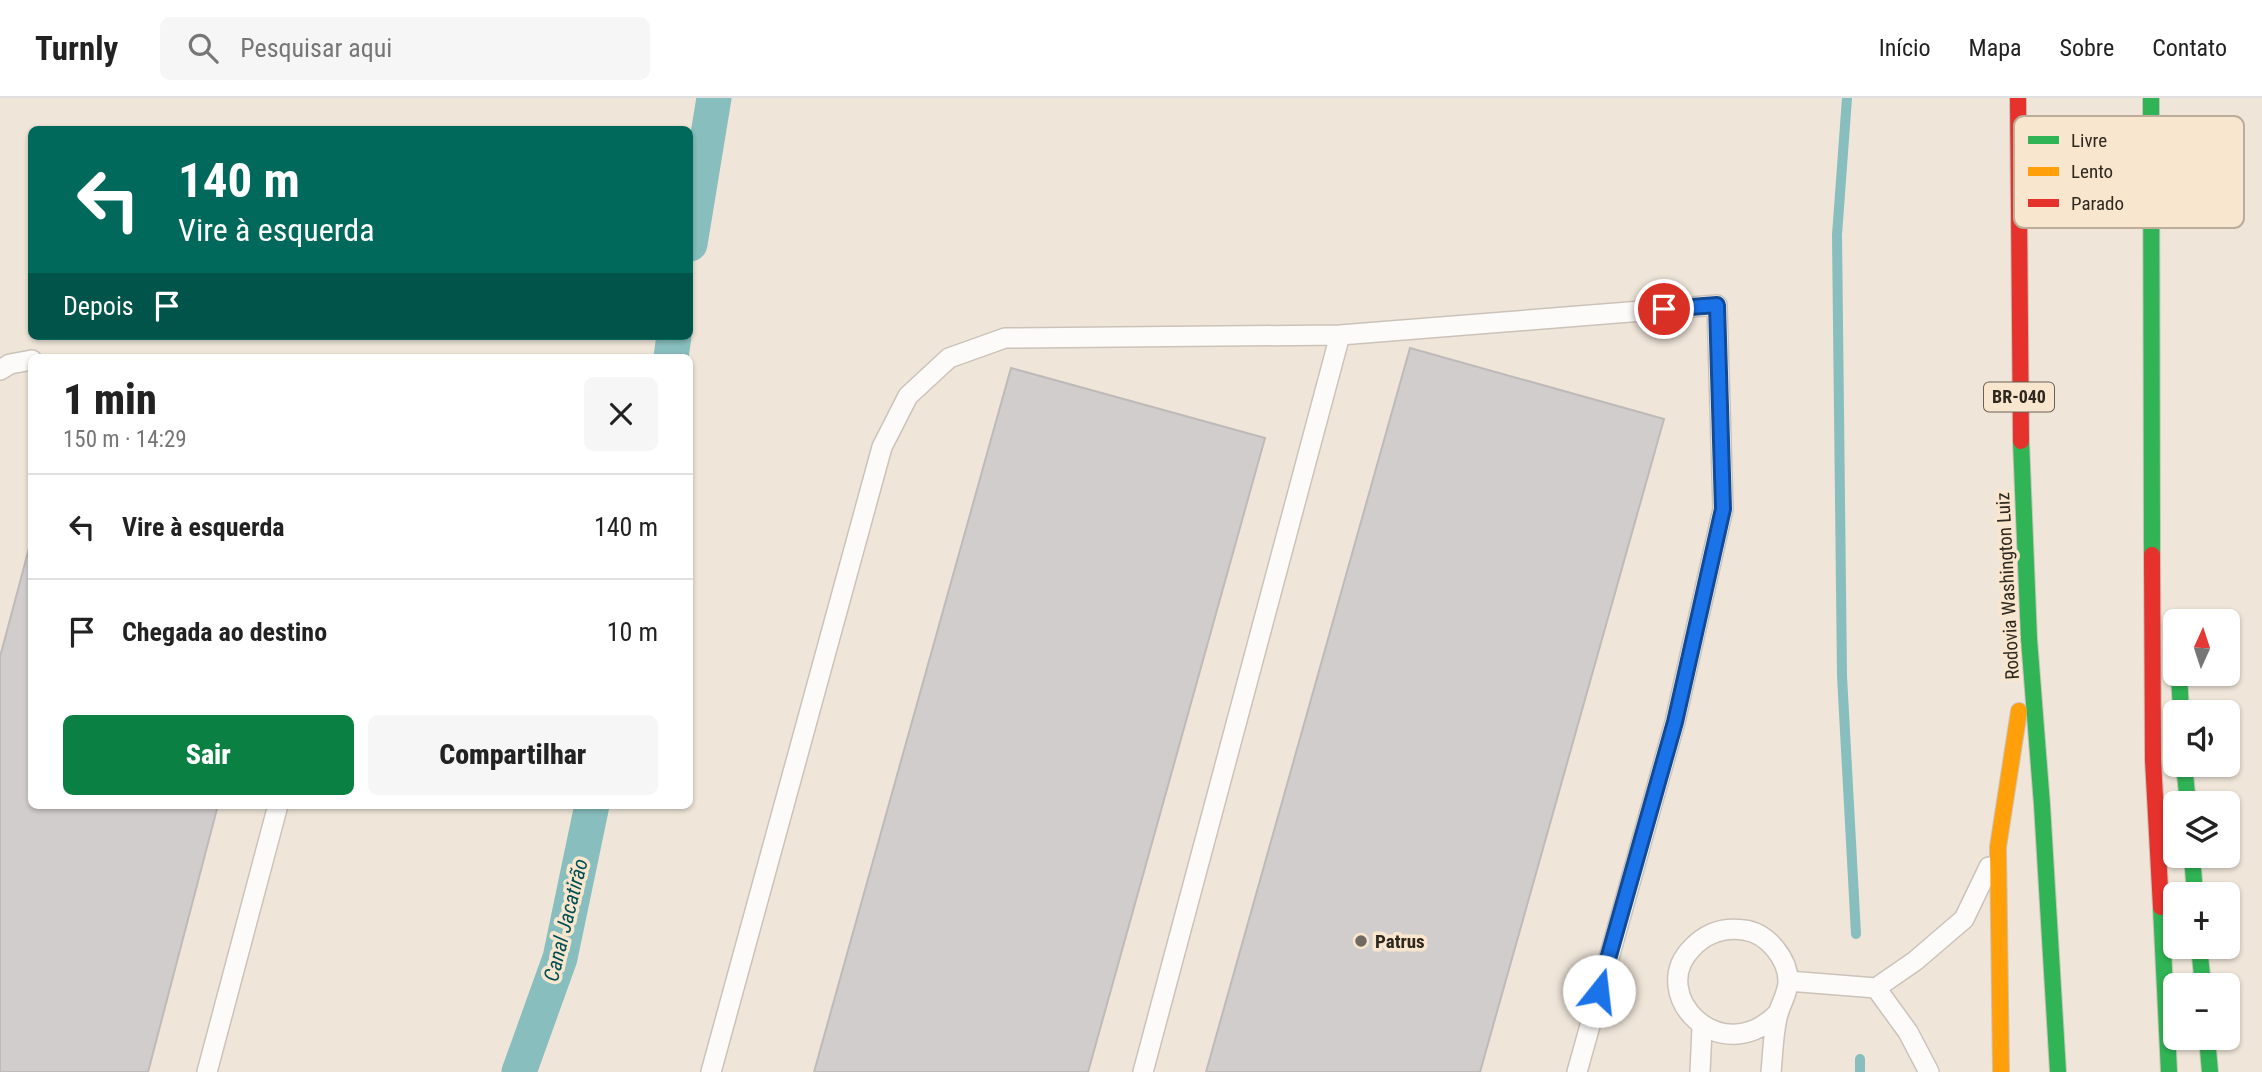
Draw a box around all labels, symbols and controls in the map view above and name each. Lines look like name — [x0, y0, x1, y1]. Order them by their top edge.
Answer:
search box — [160, 17, 650, 80]
text: Turnly — [35, 29, 118, 68]
icon: search — [184, 29, 222, 67]
text: Pesquisar aqui — [240, 33, 392, 63]
text: Início — [1879, 34, 1931, 62]
text: Mapa — [1969, 34, 2022, 62]
text: Sobre — [2060, 34, 2114, 62]
text: Contato — [2152, 34, 2227, 62]
legend — [2014, 116, 2244, 228]
text: Livre — [2071, 129, 2107, 152]
text: 140 m — [178, 152, 300, 209]
icon: left — [63, 154, 154, 245]
text: Lento — [2071, 160, 2113, 183]
text: Parado — [2071, 192, 2124, 215]
text: Vire à esquerda — [178, 211, 374, 249]
pin — [1634, 279, 1694, 339]
icon: arrive — [148, 287, 186, 325]
icon: arrive — [1645, 290, 1683, 328]
text: Depois — [63, 291, 134, 321]
text: 1 min — [63, 375, 157, 424]
button: close — [584, 377, 658, 451]
road number: BR-040 — [1984, 382, 2054, 412]
text: 150 m · 14:29 — [63, 426, 187, 453]
street label: Rodovia Washington Luiz — [1991, 492, 2024, 680]
icon: left — [63, 508, 101, 546]
text: Vire à esquerda — [122, 512, 285, 542]
text: 140 m — [594, 512, 658, 542]
north arrow — [2163, 609, 2240, 686]
map controls — [2163, 609, 2240, 1050]
icon: arrive — [63, 613, 101, 651]
text: Chegada ao destino — [122, 617, 327, 647]
text: 10 m — [607, 617, 658, 647]
button: sound — [2163, 700, 2240, 777]
button: Sair — [63, 715, 354, 795]
button: Compartilhar — [368, 715, 658, 795]
button: layers — [2163, 791, 2240, 868]
water label: Canal Jacatirão — [539, 856, 593, 984]
button: + — [2163, 882, 2240, 959]
place label: Patrus — [1375, 930, 1425, 953]
marker: Patrus — [1353, 933, 1369, 949]
position arrow — [1562, 954, 1636, 1028]
button: − — [2163, 973, 2240, 1050]

